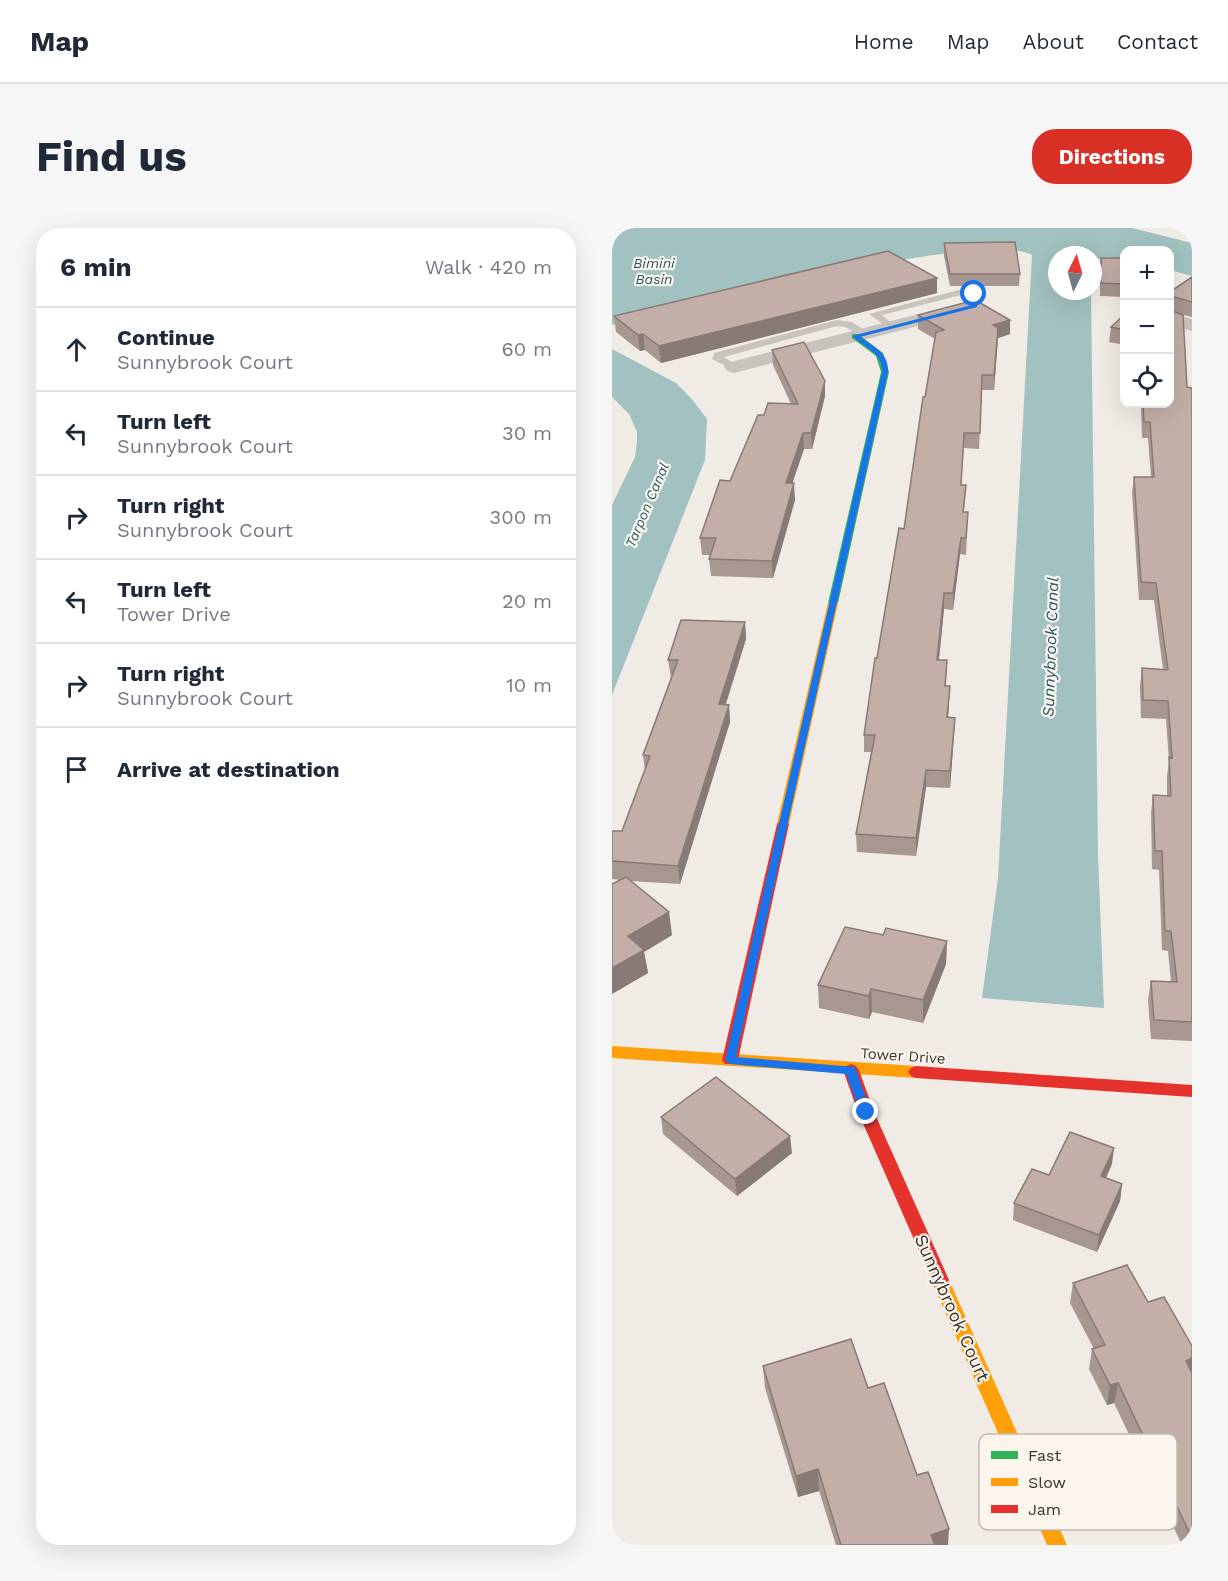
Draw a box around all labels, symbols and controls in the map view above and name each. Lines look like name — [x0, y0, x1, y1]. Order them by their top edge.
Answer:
text: Map — [30, 25, 89, 58]
text: Home — [854, 29, 914, 54]
text: Map — [947, 29, 990, 54]
text: About — [1023, 29, 1084, 54]
text: Contact — [1117, 29, 1198, 54]
button: Directions — [1032, 129, 1192, 184]
text: Find us — [36, 132, 187, 181]
north arrow — [1048, 246, 1102, 300]
map controls — [1120, 246, 1174, 408]
button: + — [1120, 246, 1174, 300]
text: 6 min — [60, 252, 132, 282]
text: Walk · 420 m — [425, 255, 552, 279]
water label: Bimini Basin — [633, 255, 675, 287]
route start — [960, 280, 986, 306]
button: − — [1120, 300, 1174, 354]
text: Continue — [117, 325, 215, 350]
icon: ahead — [60, 333, 93, 366]
text: 60 m — [502, 337, 552, 361]
text: Sunnybrook Court — [117, 350, 293, 374]
button: locate — [1120, 354, 1174, 408]
text: Turn left — [117, 409, 211, 434]
icon: left — [60, 417, 93, 450]
text: 30 m — [502, 421, 552, 445]
text: Sunnybrook Court — [117, 434, 293, 458]
water label: Tarpon Canal — [622, 460, 672, 550]
text: Turn right — [117, 493, 224, 518]
icon: right — [60, 501, 93, 534]
text: 300 m — [490, 505, 552, 529]
text: Sunnybrook Court — [117, 518, 293, 542]
text: Turn left — [117, 577, 211, 602]
water label: Sunnybrook Canal — [1039, 577, 1062, 717]
icon: left — [60, 585, 93, 618]
text: 20 m — [502, 589, 552, 613]
text: Tower Drive — [117, 602, 231, 626]
text: Turn right — [117, 661, 224, 686]
icon: right — [60, 669, 93, 702]
text: 10 m — [506, 673, 552, 697]
text: Sunnybrook Court — [117, 686, 293, 710]
icon: arrive — [60, 753, 93, 786]
text: Arrive at destination — [117, 757, 340, 782]
street label: Tower Drive — [860, 1044, 946, 1068]
route end — [852, 1098, 878, 1124]
street label: Sunnybrook Court — [911, 1231, 994, 1385]
legend — [979, 1434, 1177, 1530]
text: Fast — [1028, 1446, 1061, 1465]
text: Slow — [1028, 1473, 1066, 1492]
text: Jam — [1028, 1500, 1061, 1519]

